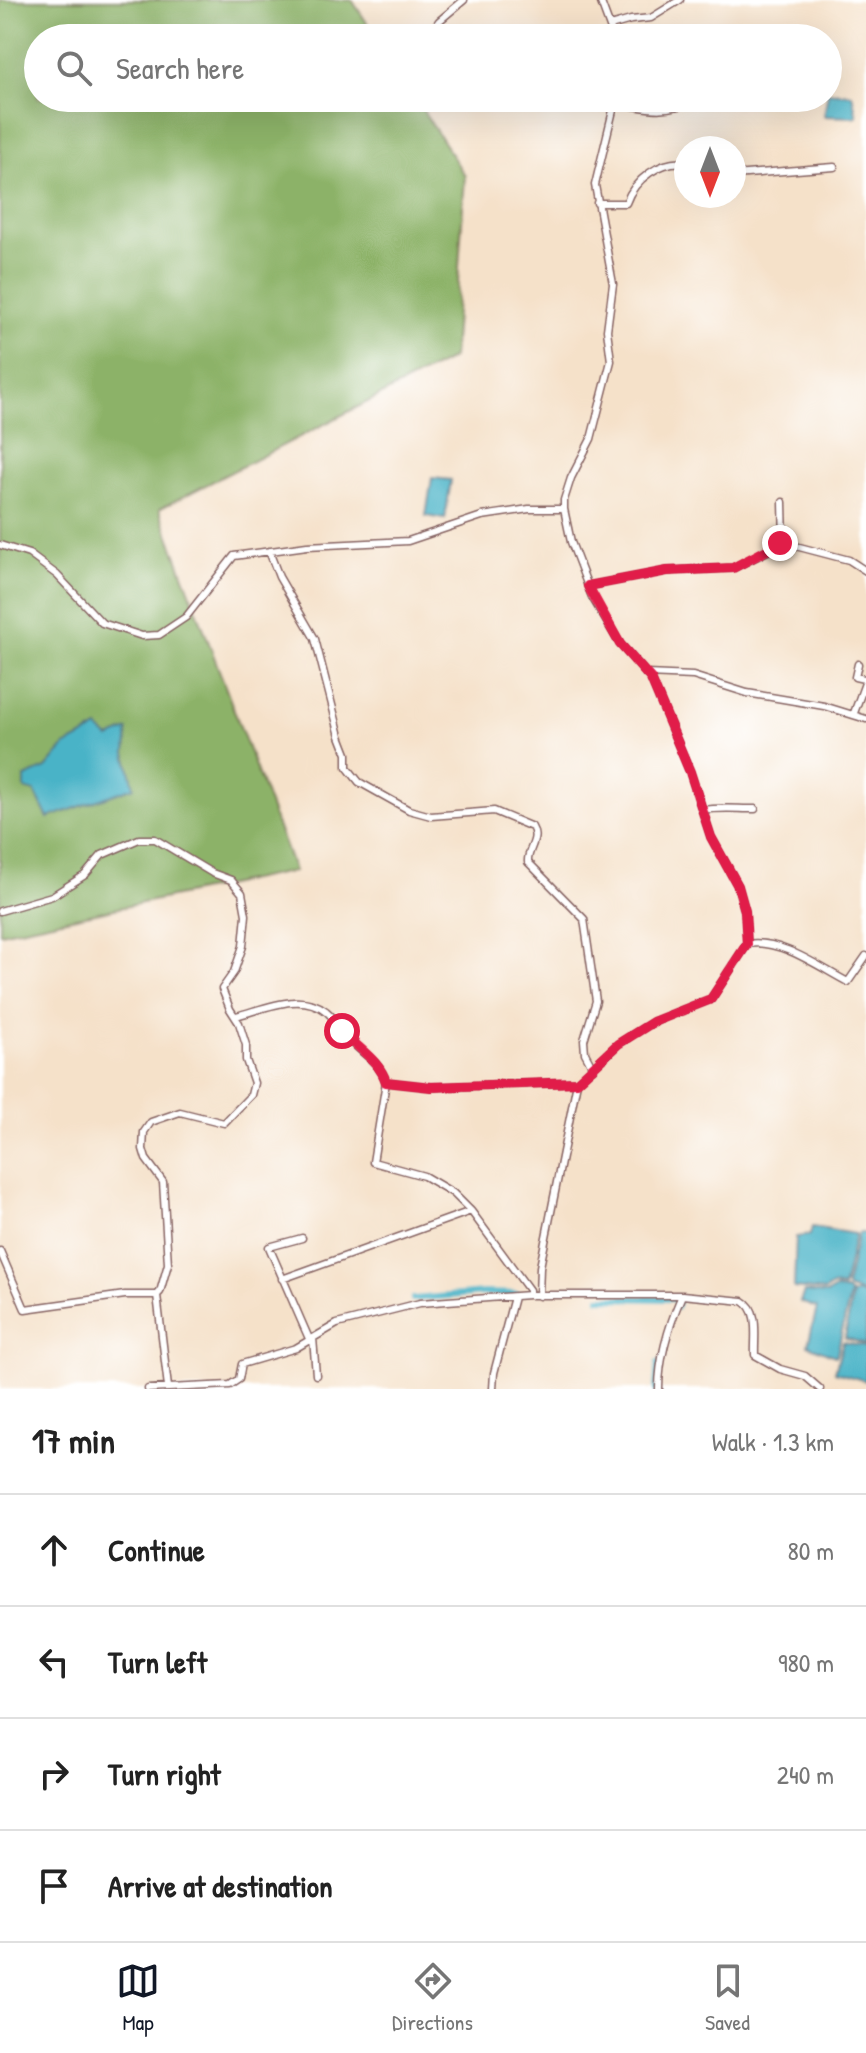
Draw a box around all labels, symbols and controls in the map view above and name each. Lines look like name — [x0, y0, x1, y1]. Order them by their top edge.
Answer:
search box — [24, 24, 842, 112]
icon: search — [52, 46, 96, 90]
text: Search here — [116, 48, 244, 88]
north arrow — [674, 136, 746, 208]
route end — [762, 525, 798, 561]
route start — [324, 1013, 360, 1049]
text: 17 min — [32, 1418, 115, 1464]
text: Walk · 1.3 km — [712, 1424, 834, 1459]
icon: ahead — [32, 1528, 76, 1572]
text: Continue — [108, 1530, 205, 1570]
text: 80 m — [787, 1533, 834, 1568]
icon: left — [32, 1640, 76, 1684]
text: Turn left — [108, 1642, 207, 1682]
text: 980 m — [778, 1645, 834, 1680]
icon: right — [32, 1752, 76, 1796]
text: Turn right — [108, 1754, 221, 1794]
text: 240 m — [777, 1757, 834, 1792]
icon: arrive — [32, 1864, 76, 1908]
text: Arrive at destination — [108, 1866, 333, 1906]
tab: Map — [116, 1959, 160, 2037]
tab: Directions — [392, 1959, 473, 2037]
tab: Saved — [705, 1959, 750, 2037]

